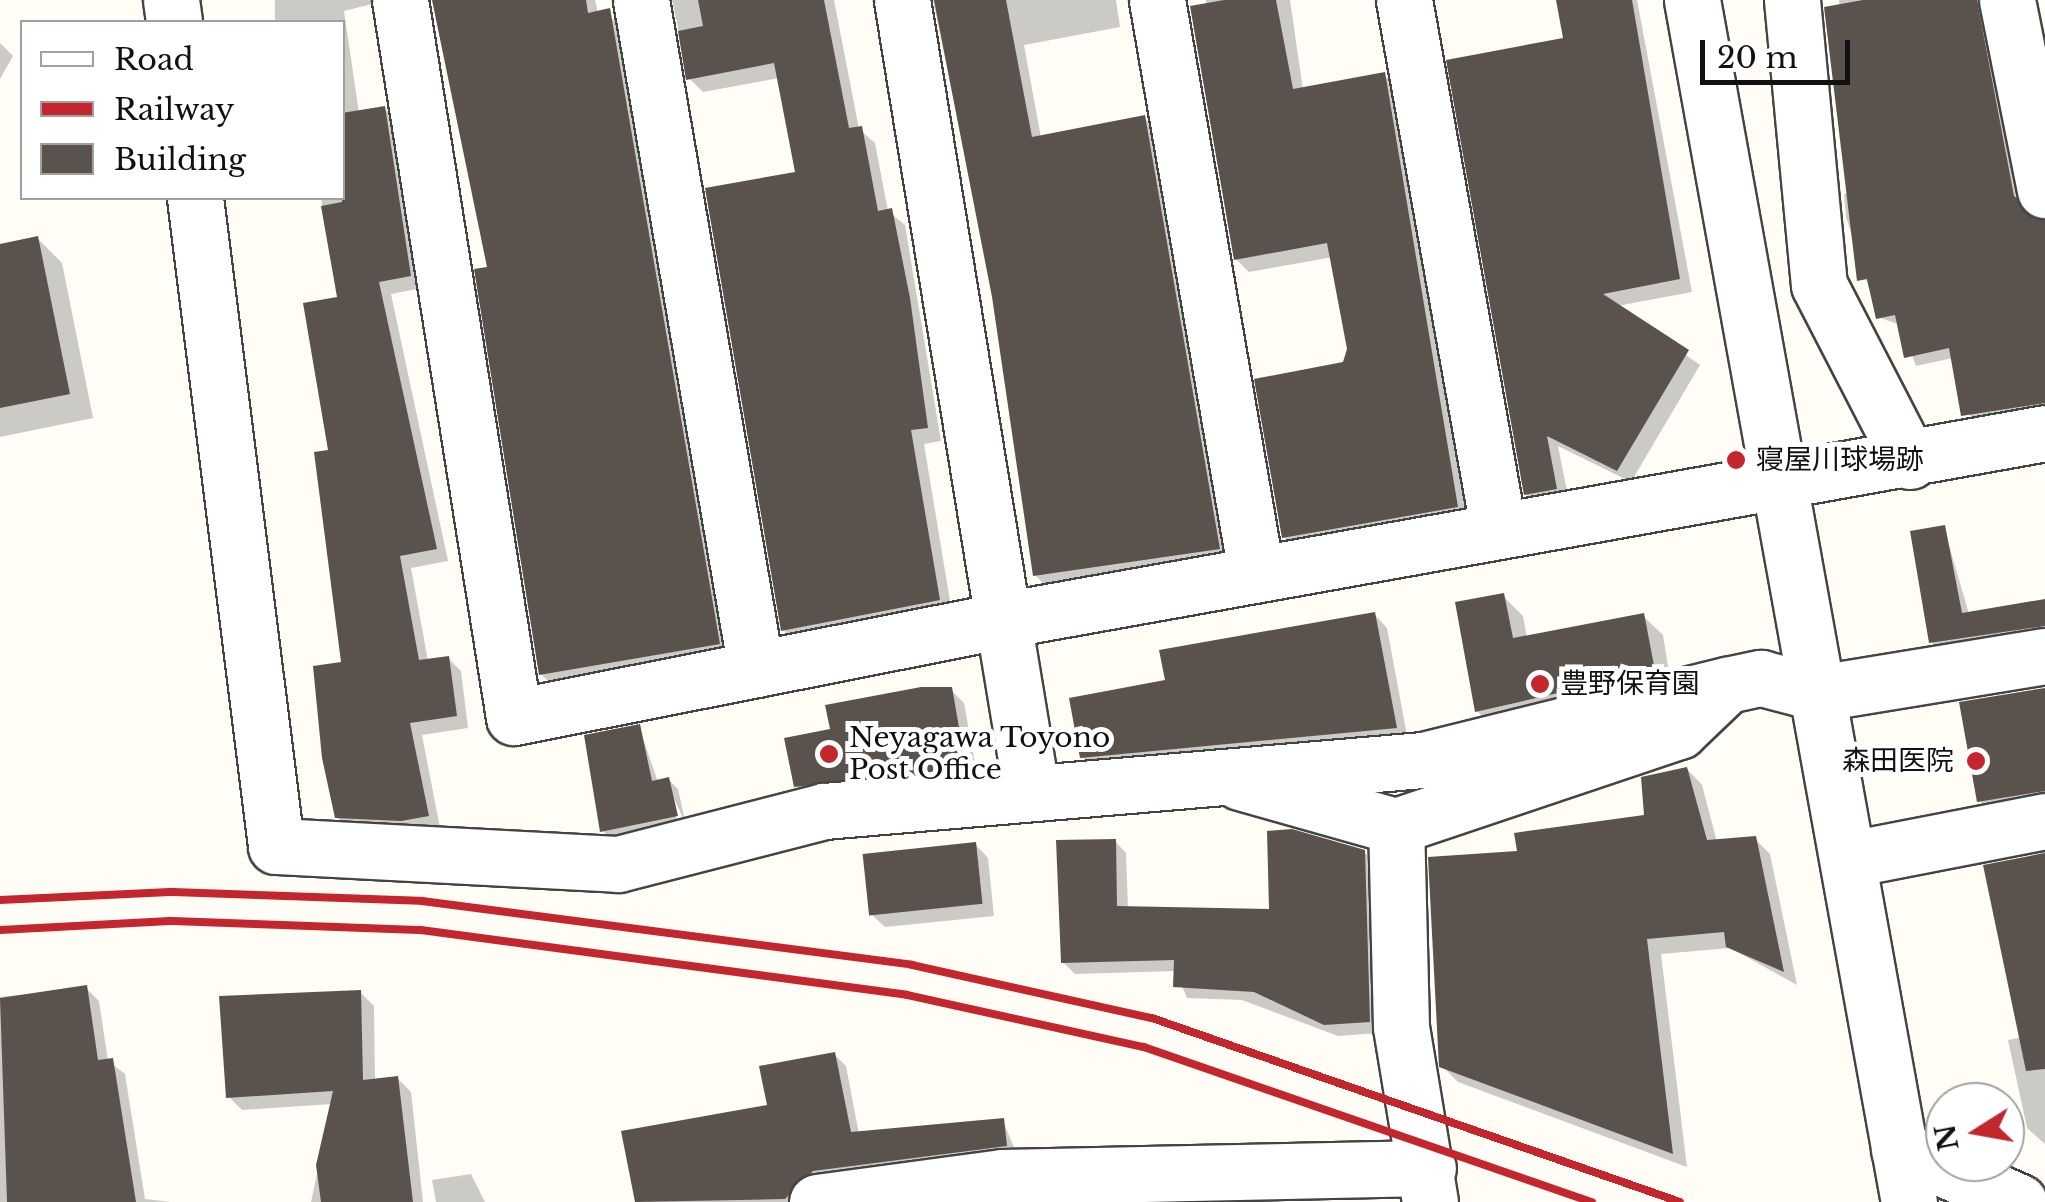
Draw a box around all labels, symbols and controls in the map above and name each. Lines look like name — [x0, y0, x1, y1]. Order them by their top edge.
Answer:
legend — [20, 20, 345, 200]
scale bar — [1705, 20, 1855, 82]
text: 20 m — [1717, 39, 1798, 76]
text: Road — [114, 41, 194, 78]
text: Railway — [114, 91, 234, 128]
text: Building — [114, 141, 246, 178]
place label: 寝屋川球場跡 — [1756, 443, 1924, 477]
marker: 寝屋川球場跡 — [1725, 449, 1747, 471]
place label: 豊野保育園 — [1560, 667, 1700, 701]
marker: 豊野保育園 — [1529, 673, 1551, 695]
place label: Neyagawa Toyono Post Office — [849, 721, 1111, 787]
marker: Neyagawa Toyono Post Office — [818, 743, 840, 765]
place label: 森田医院 — [1842, 744, 1954, 778]
marker: 森田医院 — [1963, 748, 1989, 774]
north arrow — [1925, 1082, 2025, 1182]
text: N — [1927, 1121, 1967, 1154]

